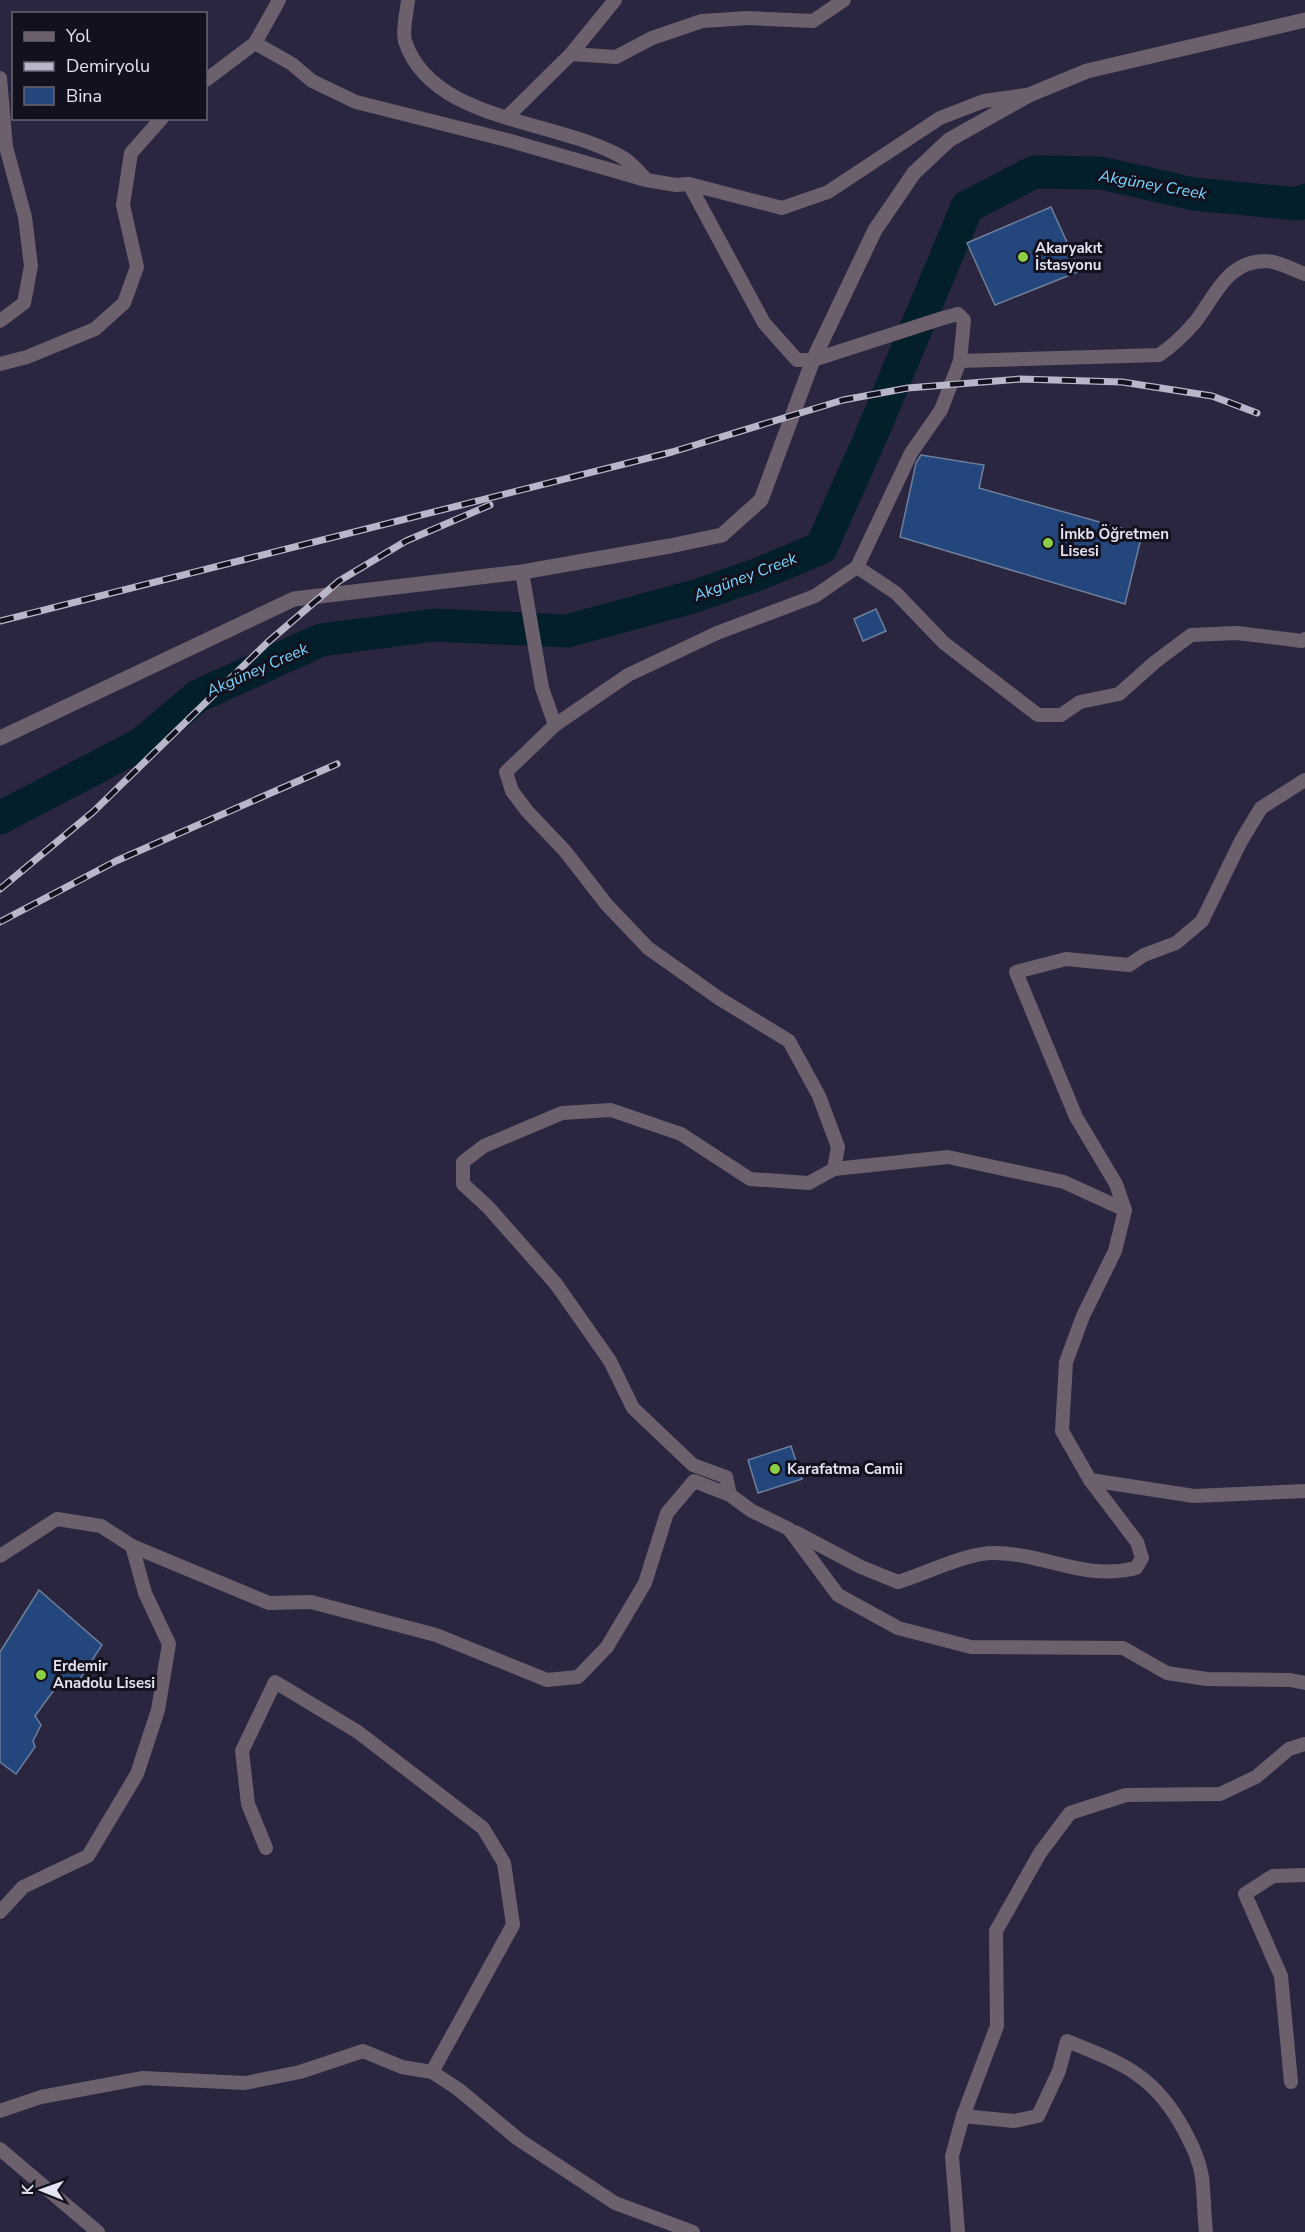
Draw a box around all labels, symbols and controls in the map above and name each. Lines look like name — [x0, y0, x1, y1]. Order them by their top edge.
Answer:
legend — [12, 12, 207, 120]
text: Yol — [65, 24, 91, 48]
text: Demiryolu — [66, 54, 150, 78]
text: Bina — [66, 84, 102, 108]
water label: Akgüney Creek — [1096, 165, 1209, 205]
place label: Akaryakıt İstasyonu — [1035, 238, 1102, 275]
marker: Akaryakıt İstasyonu — [1016, 250, 1030, 264]
place label: İmkb Öğretmen Lisesi — [1060, 524, 1169, 561]
marker: İmkb Öğretmen Lisesi — [1041, 536, 1055, 550]
water label: Akgüney Creek — [690, 547, 801, 607]
water label: Akgüney Creek — [202, 637, 313, 703]
place label: Karafatma Camii — [787, 1459, 903, 1479]
marker: Karafatma Camii — [768, 1462, 782, 1476]
place label: Erdemir Anadolu Lisesi — [53, 1656, 155, 1693]
marker: Erdemir Anadolu Lisesi — [34, 1668, 48, 1682]
north arrow — [12, 2160, 72, 2220]
text: K — [17, 2183, 39, 2195]

